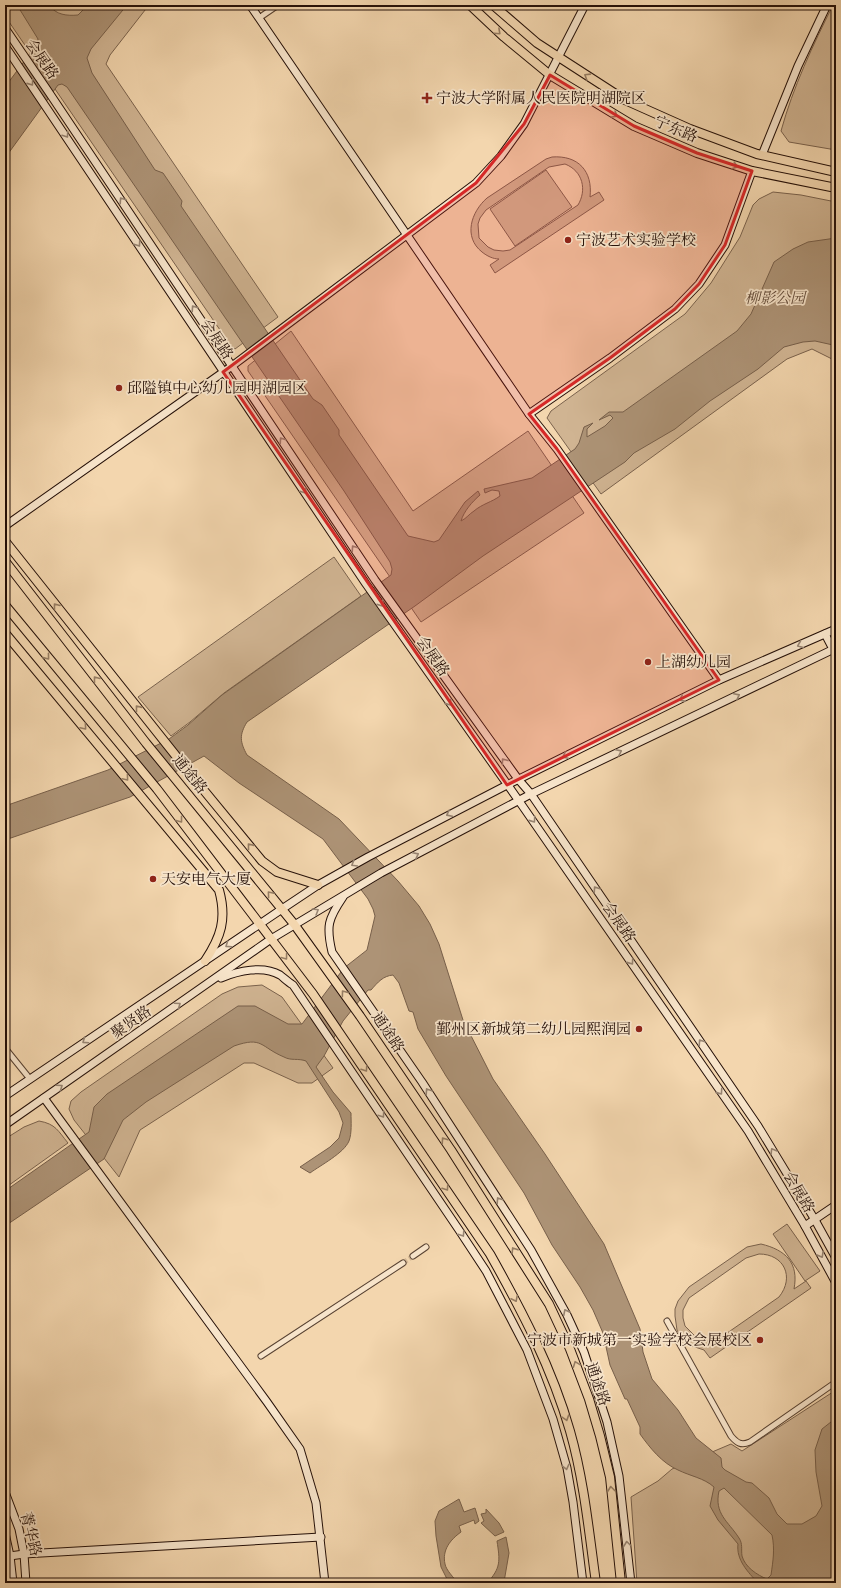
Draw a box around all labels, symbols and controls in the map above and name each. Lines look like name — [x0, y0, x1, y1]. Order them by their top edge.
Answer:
one-way arrow — [493, 27, 501, 34]
street label: 会展路 — [22, 35, 62, 83]
one-way arrow — [584, 73, 591, 81]
one-way arrow — [26, 79, 33, 86]
place label: 宁波大学附属人民医院明湖院区 — [436, 89, 646, 107]
marker: 宁波大学附属人民医院明湖院区 — [421, 92, 433, 104]
one-way arrow — [611, 110, 618, 117]
street label: 宁东路 — [652, 112, 700, 146]
one-way arrow — [61, 131, 68, 138]
one-way arrow — [731, 161, 738, 169]
one-way arrow — [119, 197, 127, 204]
place label: 宁波艺术实验学校 — [576, 231, 696, 249]
marker: 宁波艺术实验学校 — [563, 235, 573, 245]
one-way arrow — [133, 240, 141, 247]
park label: 柳影公园 — [745, 289, 807, 307]
one-way arrow — [192, 306, 199, 313]
street label: 会展路 — [197, 315, 237, 363]
place label: 邱隘镇中心幼儿园明湖园区 — [127, 379, 307, 397]
marker: 邱隘镇中心幼儿园明湖园区 — [114, 383, 124, 393]
one-way arrow — [279, 437, 286, 444]
one-way arrow — [299, 487, 306, 494]
one-way arrow — [351, 545, 359, 552]
one-way arrow — [376, 600, 383, 607]
one-way arrow — [54, 604, 61, 611]
street label: 会展路 — [413, 632, 453, 680]
one-way arrow — [797, 640, 805, 648]
one-way arrow — [43, 652, 50, 659]
place label: 上湖幼儿园 — [656, 653, 731, 671]
marker: 上湖幼儿园 — [643, 657, 653, 667]
one-way arrow — [94, 676, 101, 683]
one-way arrow — [732, 693, 740, 701]
one-way arrow — [679, 694, 686, 702]
one-way arrow — [445, 699, 452, 706]
one-way arrow — [135, 705, 142, 712]
one-way arrow — [80, 722, 87, 730]
one-way arrow — [615, 749, 623, 757]
street label: 通途路 — [169, 751, 211, 797]
one-way arrow — [562, 751, 569, 759]
one-way arrow — [502, 758, 509, 765]
one-way arrow — [122, 773, 129, 780]
one-way arrow — [446, 810, 453, 817]
one-way arrow — [176, 815, 183, 822]
one-way arrow — [528, 816, 535, 823]
one-way arrow — [247, 843, 254, 851]
one-way arrow — [412, 852, 419, 859]
one-way arrow — [351, 860, 358, 867]
place label: 天安电气大厦 — [161, 870, 251, 888]
marker: 天安电气大厦 — [148, 874, 158, 884]
one-way arrow — [593, 886, 601, 893]
one-way arrow — [268, 891, 275, 899]
street label: 会展路 — [599, 898, 639, 946]
one-way arrow — [312, 908, 319, 915]
one-way arrow — [225, 940, 232, 948]
one-way arrow — [280, 952, 287, 959]
one-way arrow — [626, 958, 633, 965]
one-way arrow — [341, 990, 349, 997]
street label: 聚贤路 — [107, 1002, 155, 1042]
one-way arrow — [174, 1003, 181, 1010]
street label: 通途路 — [368, 1008, 408, 1056]
place label: 鄞州区新城第二幼儿园熙润园 — [436, 1020, 631, 1038]
marker: 鄞州区新城第二幼儿园熙润园 — [634, 1024, 644, 1034]
one-way arrow — [83, 1036, 90, 1043]
one-way arrow — [699, 1040, 706, 1047]
one-way arrow — [360, 1065, 368, 1072]
one-way arrow — [56, 1085, 63, 1092]
one-way arrow — [425, 1088, 433, 1095]
one-way arrow — [715, 1088, 723, 1095]
one-way arrow — [377, 1111, 385, 1118]
one-way arrow — [441, 1137, 449, 1144]
one-way arrow — [771, 1148, 778, 1155]
street label: 会展路 — [780, 1168, 818, 1216]
one-way arrow — [441, 1184, 448, 1191]
one-way arrow — [496, 1197, 504, 1204]
one-way arrow — [457, 1230, 465, 1237]
one-way arrow — [512, 1247, 519, 1254]
one-way arrow — [816, 1250, 823, 1258]
one-way arrow — [510, 1294, 518, 1302]
one-way arrow — [563, 1309, 570, 1316]
place label: 宁波市新城第一实验学校会展校区 — [527, 1331, 752, 1349]
marker: 宁波市新城第一实验学校会展校区 — [755, 1335, 765, 1345]
one-way arrow — [572, 1360, 581, 1367]
street label: 通途路 — [582, 1360, 614, 1408]
one-way arrow — [561, 1414, 570, 1421]
one-way arrow — [561, 1463, 570, 1470]
one-way arrow — [607, 1485, 616, 1492]
street label: 菁华路 — [17, 1510, 45, 1558]
one-way arrow — [623, 1541, 632, 1547]

